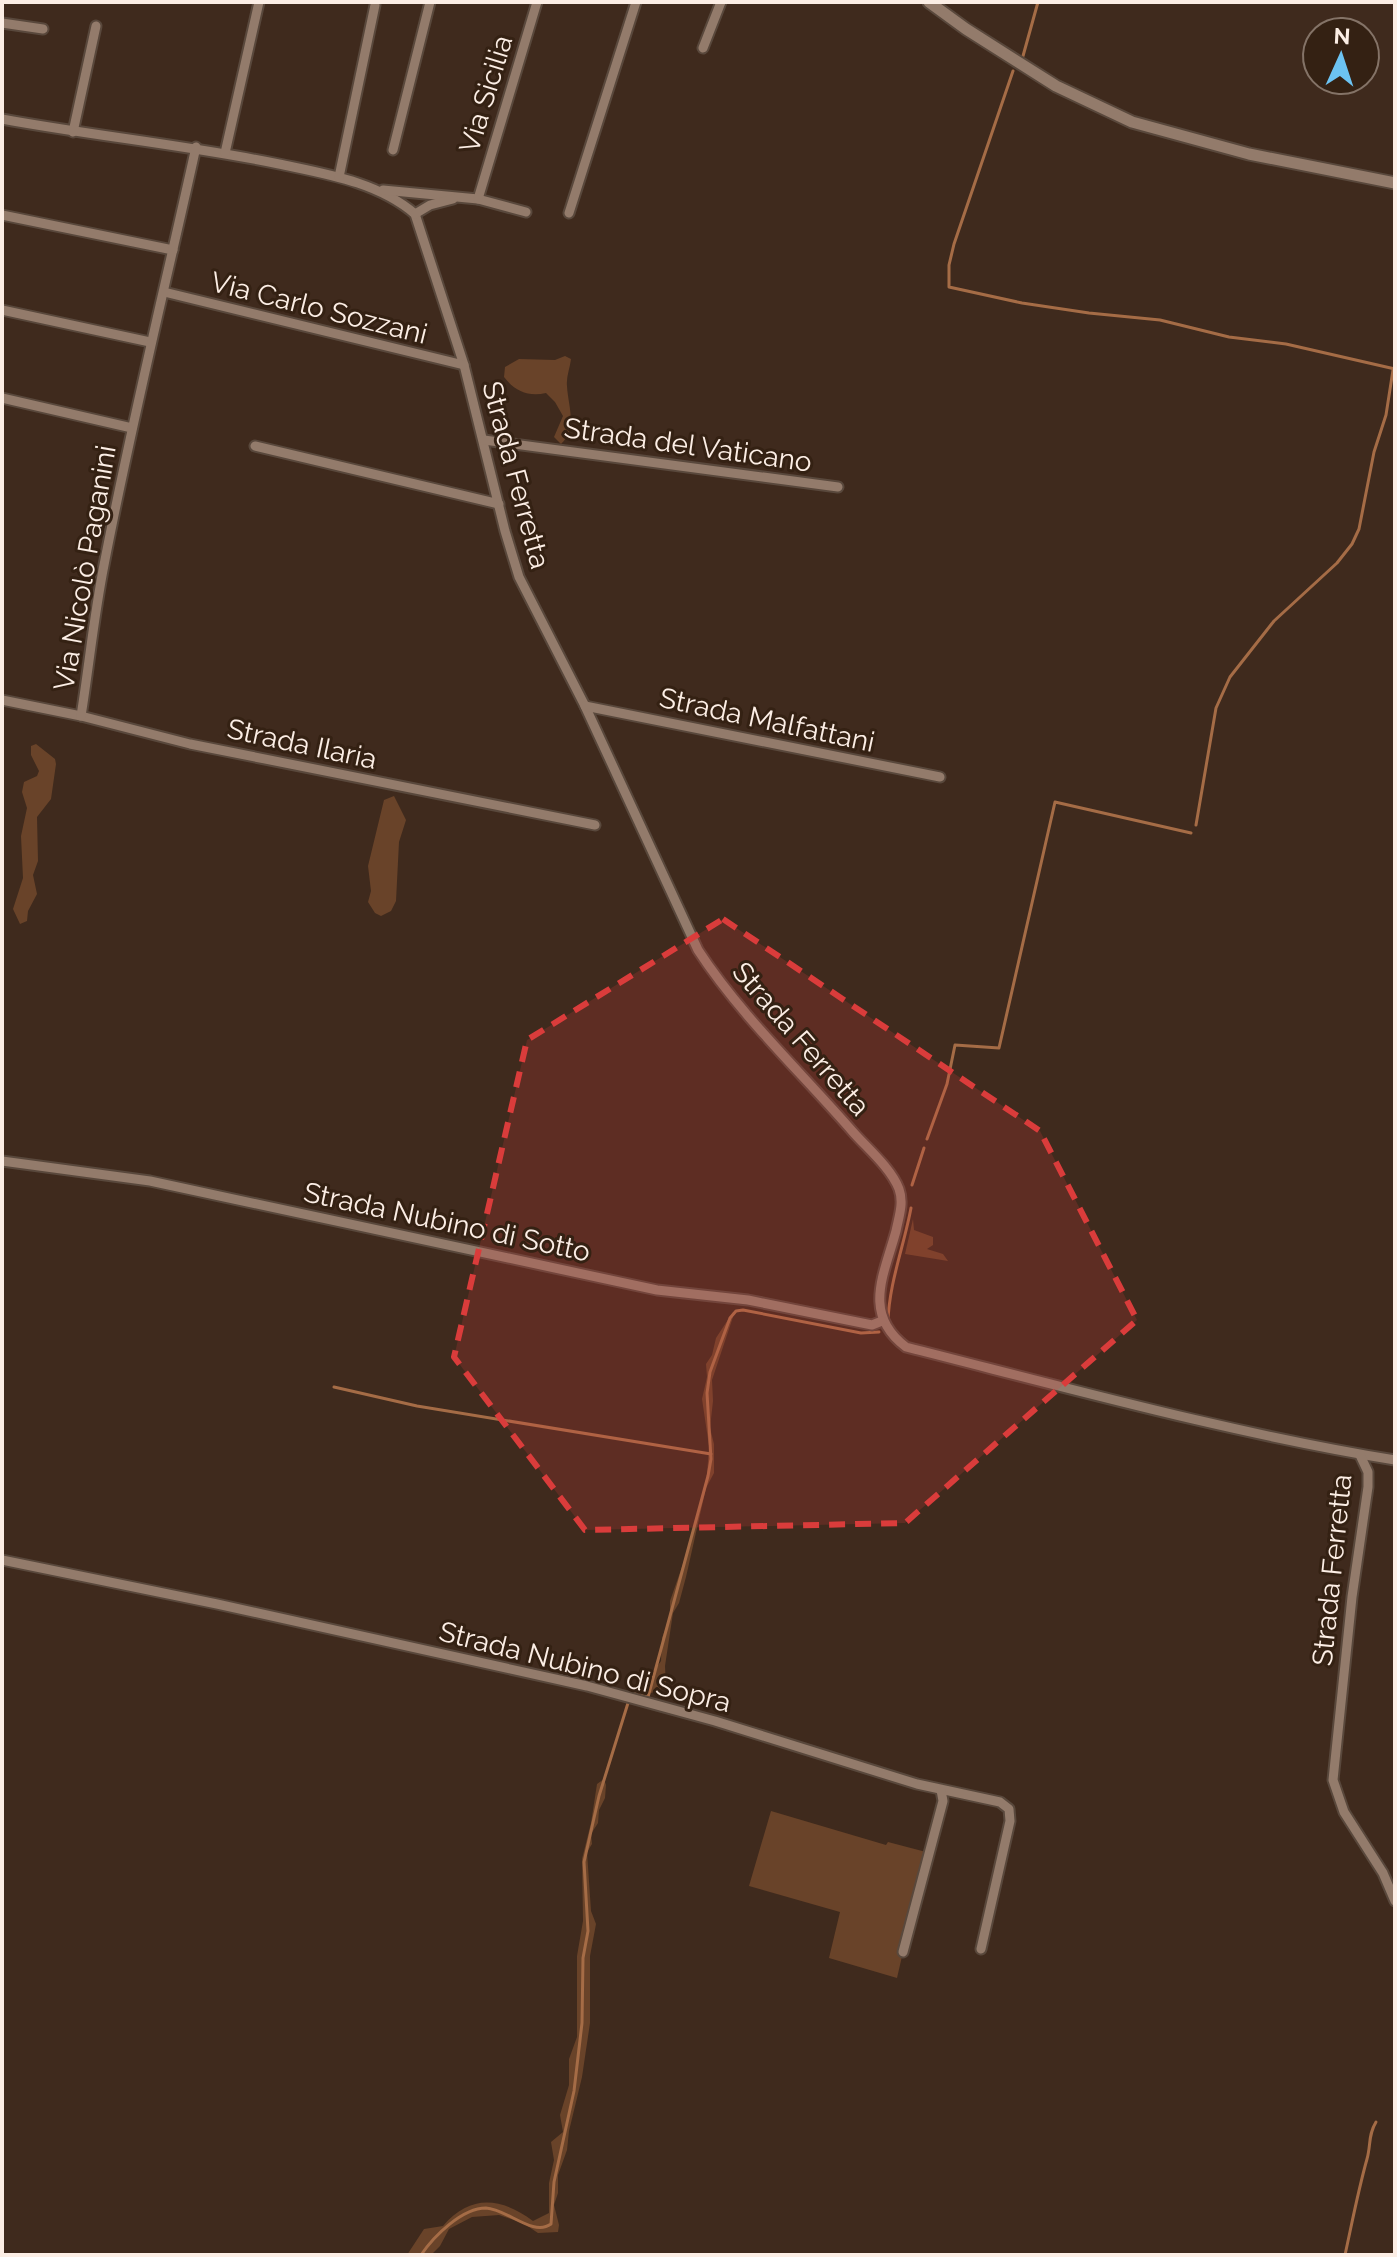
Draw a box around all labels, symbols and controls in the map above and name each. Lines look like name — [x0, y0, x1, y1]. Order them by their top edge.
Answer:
north arrow — [1301, 16, 1381, 96]
text: N — [1333, 23, 1351, 49]
street label: Via Sicilia — [453, 31, 519, 157]
street label: Via Carlo Sozzani — [207, 265, 431, 351]
street label: Strada Ferretta — [475, 378, 557, 572]
street label: Strada del Vaticano — [562, 411, 814, 479]
street label: Via Nicolò Paganini — [47, 443, 123, 693]
street label: Strada Malfattani — [656, 681, 878, 759]
street label: Strada Ilaria — [224, 712, 380, 776]
street label: Strada Ferretta — [725, 956, 877, 1122]
street label: Strada Nubino di Sotto — [301, 1176, 593, 1268]
street label: Strada Ferretta — [1306, 1473, 1358, 1667]
street label: Strada Nubino di Sopra — [436, 1615, 734, 1719]

